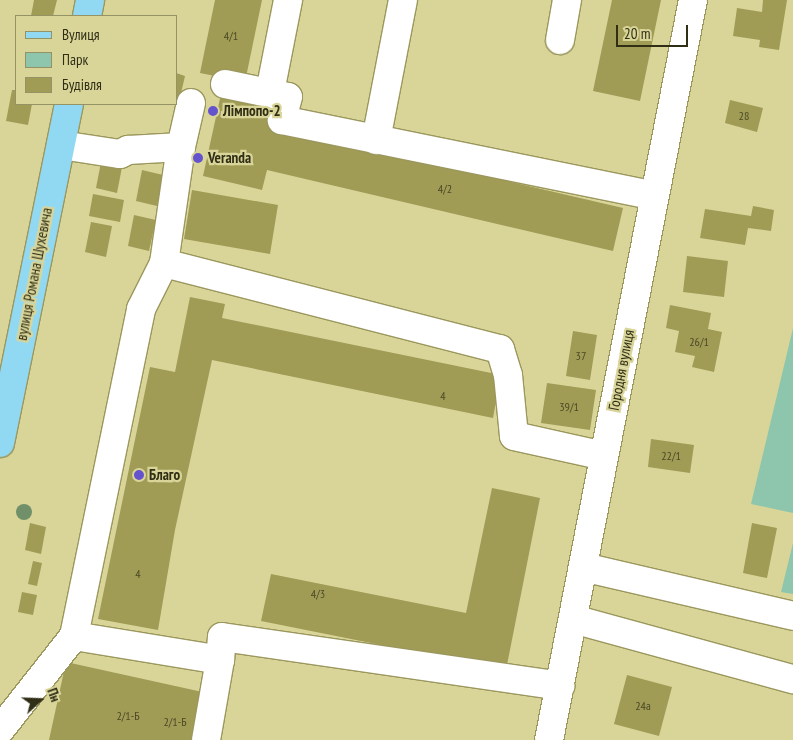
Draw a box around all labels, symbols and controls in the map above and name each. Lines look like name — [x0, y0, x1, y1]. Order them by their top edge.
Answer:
legend — [15, 15, 178, 105]
scale bar — [618, 15, 690, 47]
text: 20 m — [624, 24, 650, 43]
text: Вулиця — [62, 25, 100, 44]
house number: 4/1 — [224, 29, 238, 43]
text: Парк — [62, 50, 88, 69]
text: Будівля — [62, 75, 102, 94]
place label: Лімпопо-2 — [223, 102, 281, 120]
marker: Лімпопо-2 — [207, 105, 219, 117]
house number: 28 — [739, 109, 749, 123]
place label: Veranda — [208, 149, 251, 167]
marker: Veranda — [192, 152, 204, 164]
house number: 4/2 — [438, 182, 452, 196]
street label: вулиця Романа Шухевича — [12, 206, 56, 342]
street label: Городня вулиця — [604, 328, 638, 412]
house number: 26/1 — [689, 335, 709, 349]
house number: 37 — [576, 349, 586, 363]
house number: 4 — [440, 389, 446, 403]
house number: 39/1 — [559, 400, 579, 414]
house number: 22/1 — [661, 449, 681, 463]
place label: Благо — [149, 466, 180, 484]
marker: Благо — [133, 469, 145, 481]
house number: 4 — [135, 567, 141, 581]
house number: 4/3 — [311, 587, 325, 601]
north arrow — [15, 675, 65, 725]
text: Пн — [43, 685, 65, 704]
house number: 24а — [635, 699, 651, 713]
house number: 2/1-Б — [116, 709, 140, 723]
house number: 2/1-Б — [163, 715, 187, 729]

